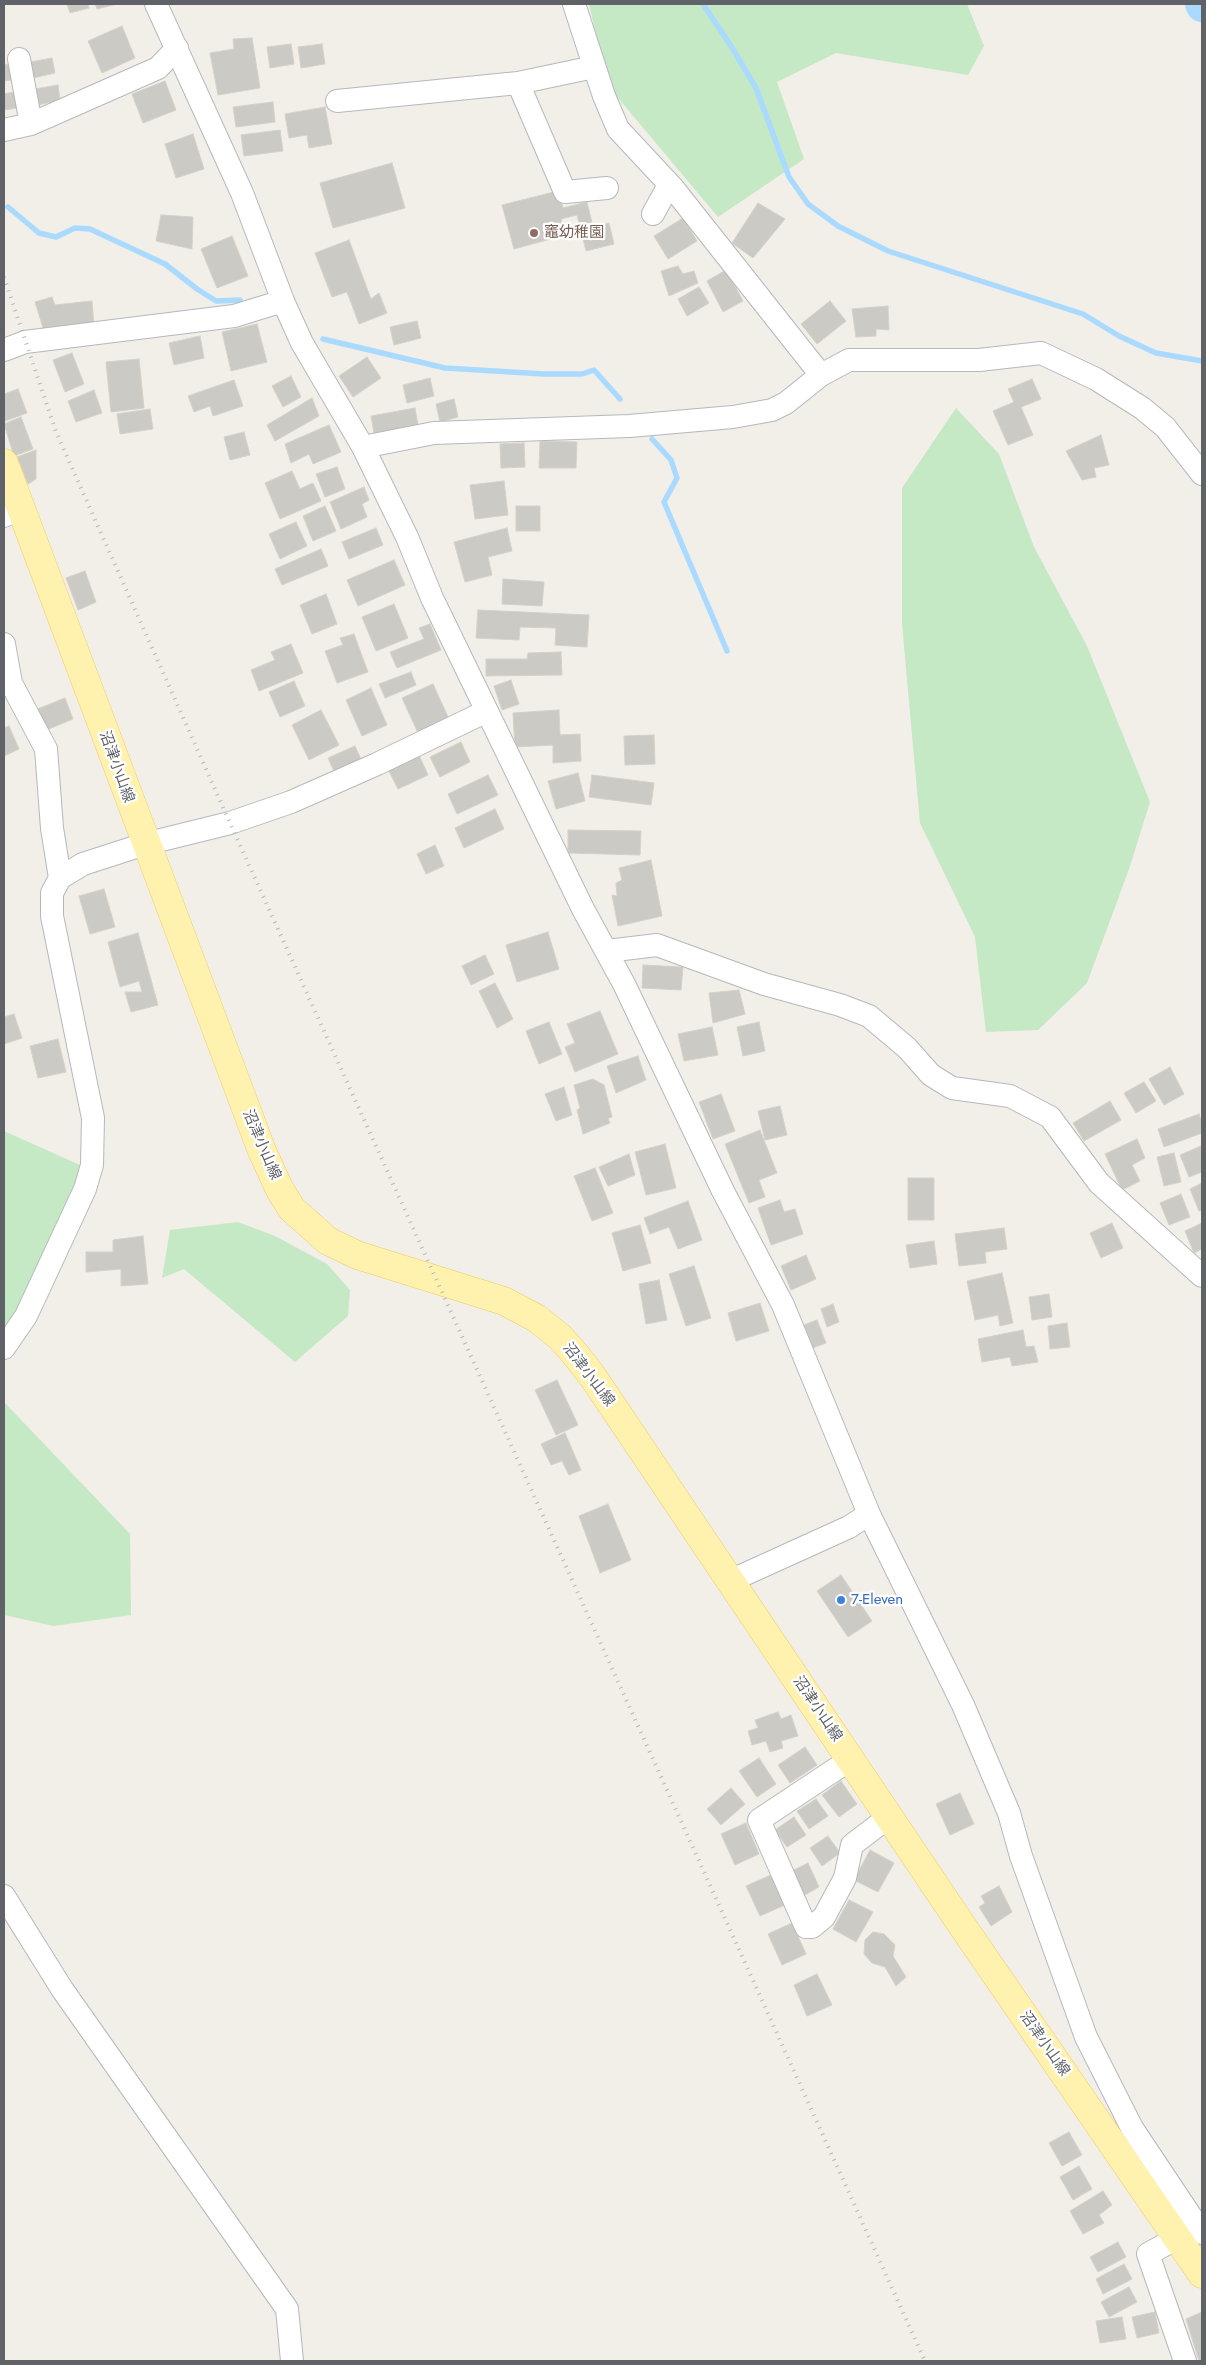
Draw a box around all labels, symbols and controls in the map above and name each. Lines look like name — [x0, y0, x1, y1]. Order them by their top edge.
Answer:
place label: 竈幼稚園 — [544, 224, 604, 242]
marker: 竈幼稚園 — [528, 227, 540, 239]
street label: 沼津小山線 — [95, 729, 137, 805]
street label: 沼津小山線 — [238, 1107, 284, 1183]
street label: 沼津小山線 — [558, 1340, 618, 1410]
place label: 7-Eleven — [851, 1591, 903, 1609]
marker: 7-Eleven — [835, 1594, 847, 1606]
street label: 沼津小山線 — [789, 1673, 845, 1745]
street label: 沼津小山線 — [1015, 2008, 1073, 2080]

